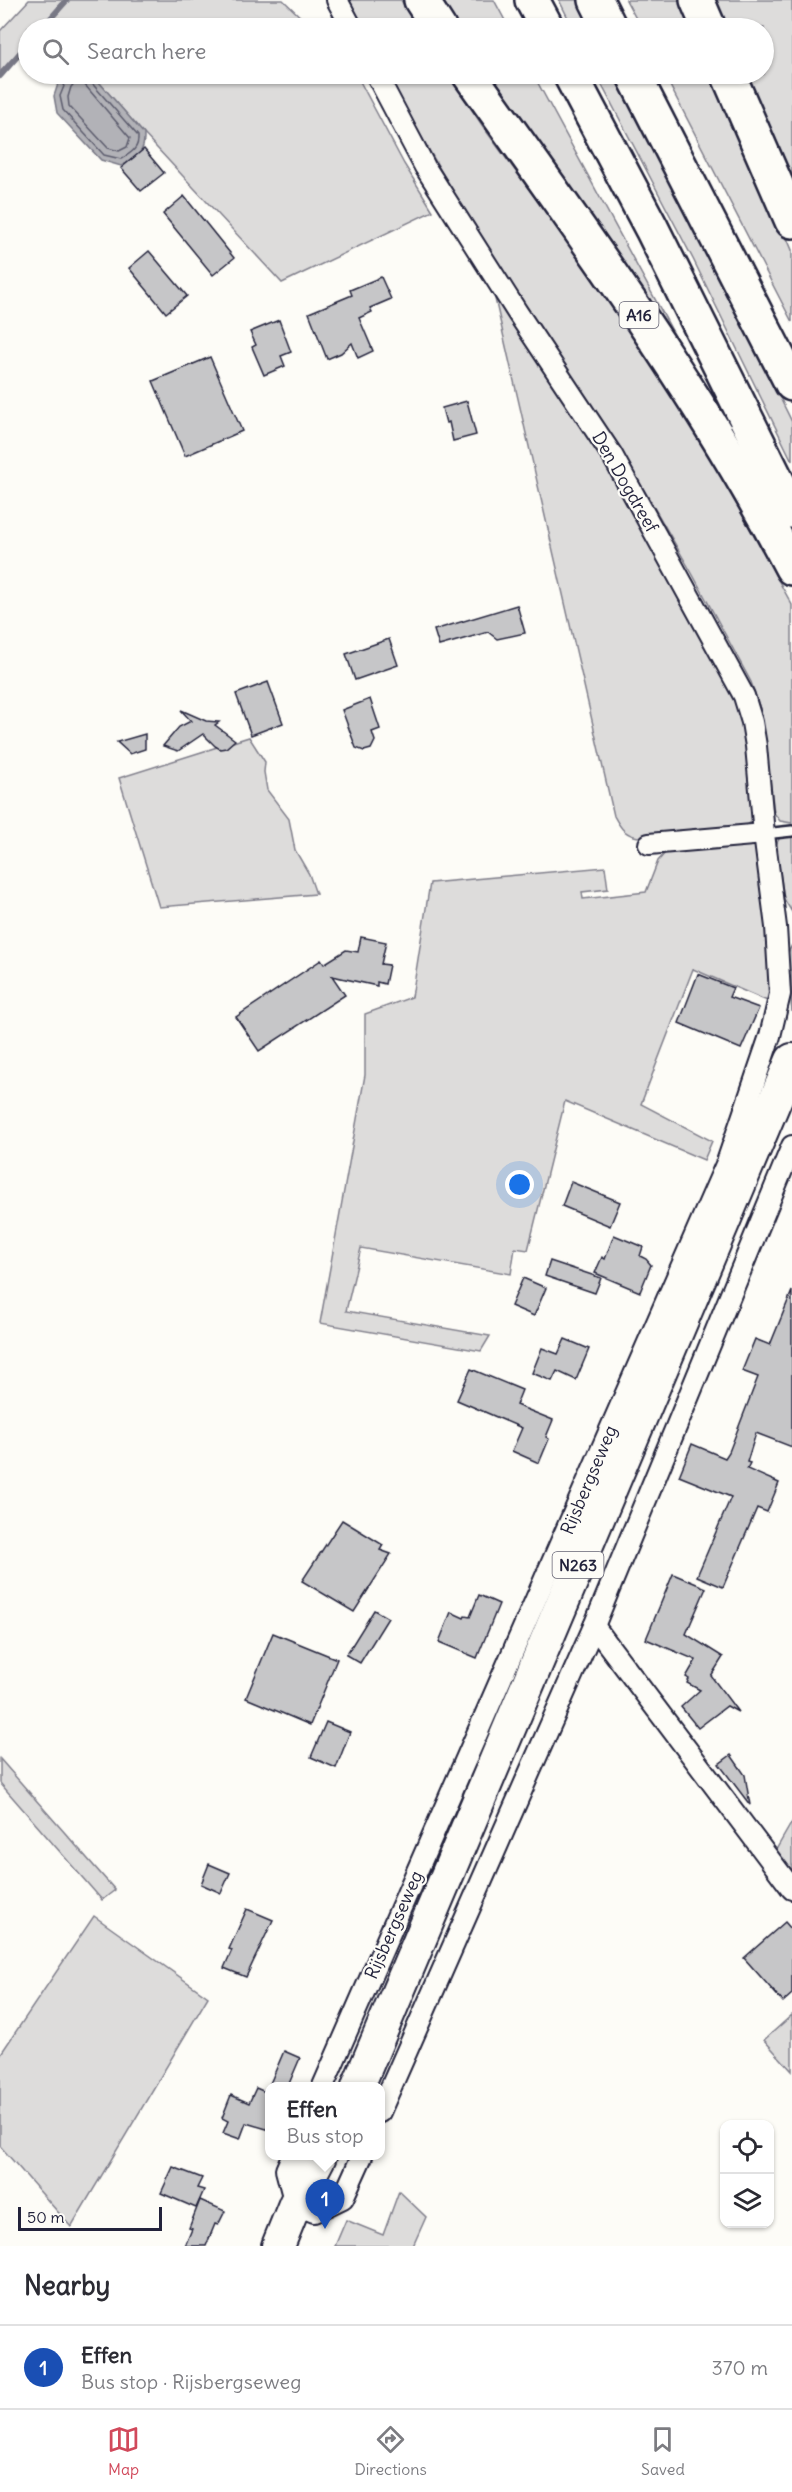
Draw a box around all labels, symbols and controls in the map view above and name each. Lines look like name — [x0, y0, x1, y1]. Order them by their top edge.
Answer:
search box — [18, 18, 774, 84]
icon: search — [39, 35, 72, 68]
text: Search here — [87, 37, 206, 65]
road number: A16 — [620, 302, 658, 328]
street label: Den Dogdreef — [587, 427, 664, 537]
your location — [505, 1170, 534, 1199]
street label: Rijsbergseweg — [555, 1422, 622, 1538]
road number: N263 — [552, 1552, 604, 1578]
street label: Rijsbergseweg — [359, 1867, 428, 1983]
popup — [265, 2082, 385, 2160]
text: Effen — [286, 2095, 338, 2123]
map controls — [720, 2120, 774, 2228]
button: locate — [720, 2120, 774, 2174]
text: Bus stop — [286, 2123, 364, 2148]
button: layers — [720, 2174, 774, 2228]
pin: 1 — [306, 2180, 344, 2229]
scale bar — [18, 2204, 162, 2232]
text: 50 m — [27, 2207, 65, 2227]
text: Nearby — [24, 2269, 110, 2302]
text: Effen — [81, 2341, 132, 2369]
text: 1 — [40, 2355, 47, 2380]
text: 370 m — [711, 2355, 768, 2380]
text: Bus stop · Rijsbergseweg — [81, 2369, 301, 2394]
tab: Map — [107, 2423, 140, 2479]
tab: Directions — [354, 2423, 427, 2479]
tab: Saved — [641, 2423, 685, 2479]

